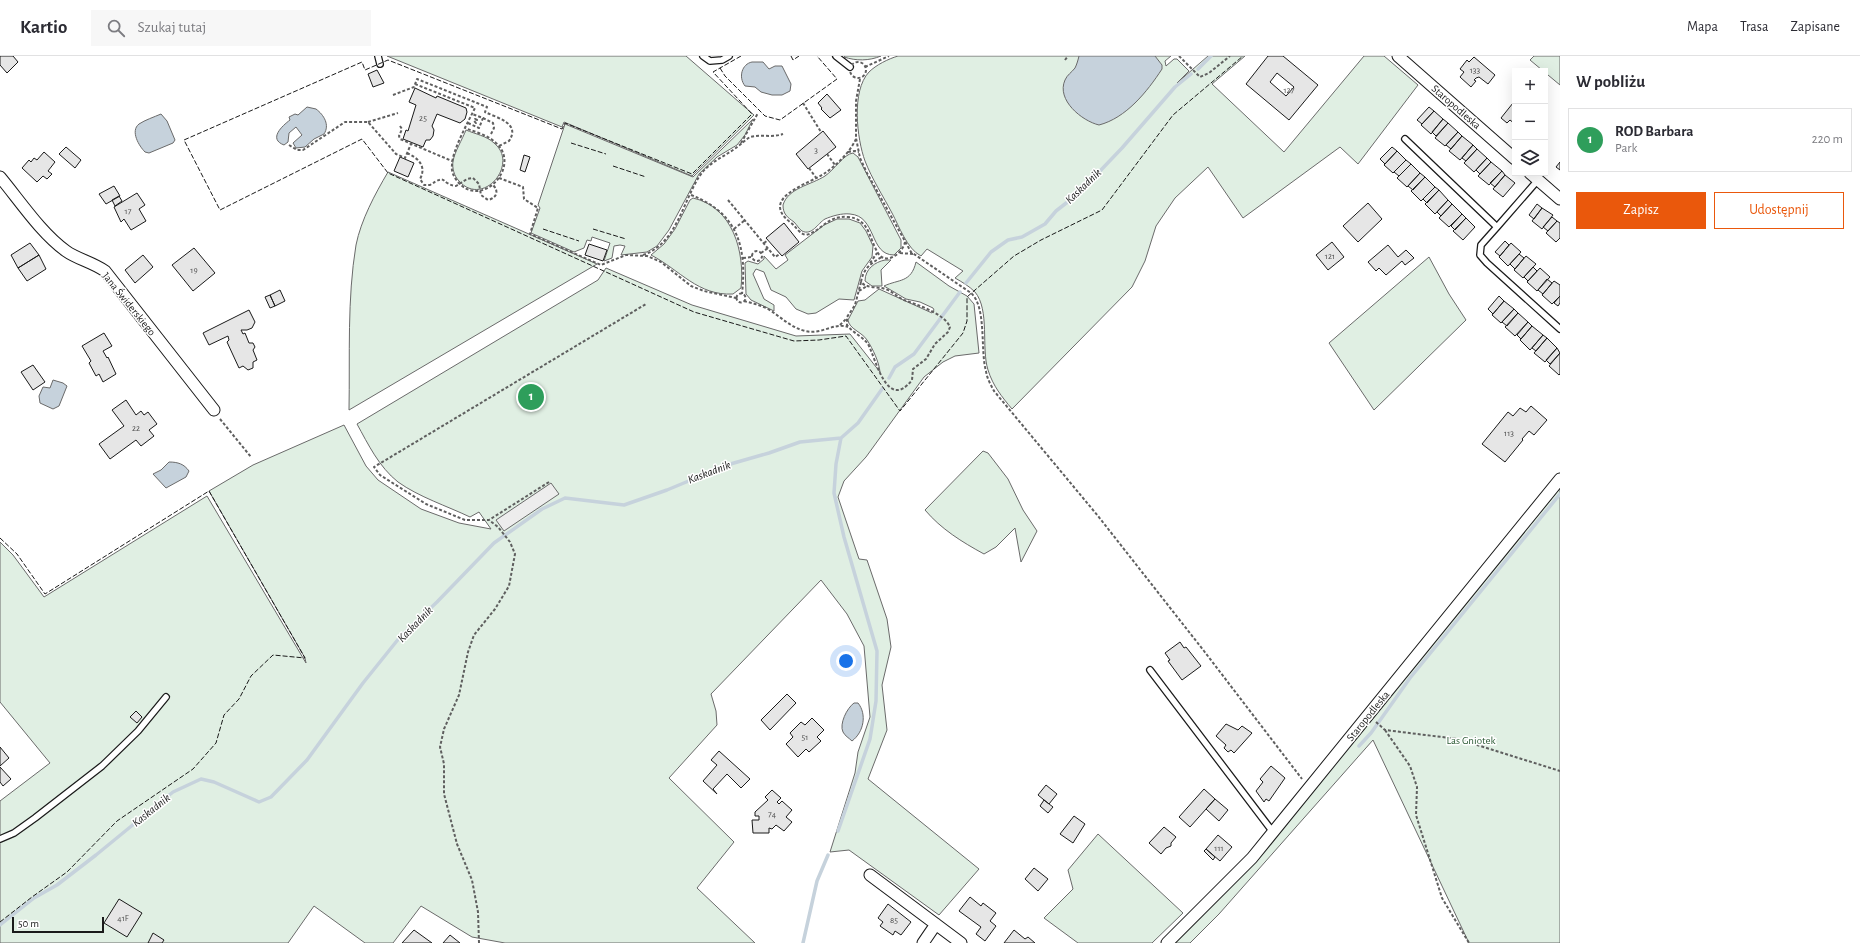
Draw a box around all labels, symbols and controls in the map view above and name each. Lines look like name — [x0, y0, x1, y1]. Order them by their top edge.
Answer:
search box — [91, 10, 371, 46]
icon: search — [105, 17, 127, 39]
text: Kartio — [20, 18, 67, 37]
text: Szukaj tutaj — [137, 20, 206, 35]
text: Mapa — [1687, 20, 1718, 34]
text: Trasa — [1740, 20, 1768, 34]
text: Zapisane — [1790, 20, 1840, 34]
house number: 133 — [1470, 66, 1481, 75]
map controls — [1512, 68, 1548, 176]
button: + — [1512, 68, 1548, 104]
text: W pobliżu — [1576, 73, 1645, 90]
street label: Staropodleska — [1429, 83, 1483, 131]
house number: 127 — [1284, 86, 1295, 95]
button: − — [1512, 104, 1548, 140]
house number: 25 — [419, 114, 427, 123]
text: ROD Barbara — [1615, 124, 1694, 139]
text: 1 — [1588, 133, 1592, 146]
text: 220 m — [1812, 133, 1843, 146]
button: layers — [1512, 140, 1548, 176]
text: Park — [1615, 142, 1637, 155]
house number: 3 — [814, 146, 818, 155]
water label: Kaskadnik — [1063, 166, 1104, 206]
button: Zapisz — [1576, 192, 1706, 229]
button: Udostępnij — [1714, 192, 1844, 229]
house number: 17 — [125, 207, 132, 216]
house number: 121 — [1325, 252, 1335, 261]
house number: 19 — [190, 266, 198, 275]
street label: Jana Świderskiego — [100, 270, 158, 338]
pin: 1 — [518, 382, 544, 412]
house number: 22 — [132, 424, 140, 433]
house number: 113 — [1504, 429, 1514, 438]
water label: Kaskadnik — [686, 458, 732, 486]
water label: Kaskadnik — [395, 603, 435, 644]
your location — [836, 651, 856, 671]
street label: Staropodleska — [1345, 689, 1391, 743]
house number: 51 — [802, 733, 808, 742]
park label: Las Gniotek — [1446, 735, 1496, 746]
water label: Kaskadnik — [130, 791, 173, 829]
house number: 74 — [768, 810, 777, 819]
house number: 111 — [1214, 844, 1224, 853]
house number: 41F — [117, 914, 129, 923]
scale bar — [12, 915, 104, 934]
house number: 85 — [890, 916, 898, 925]
text: 50 m — [18, 918, 39, 929]

